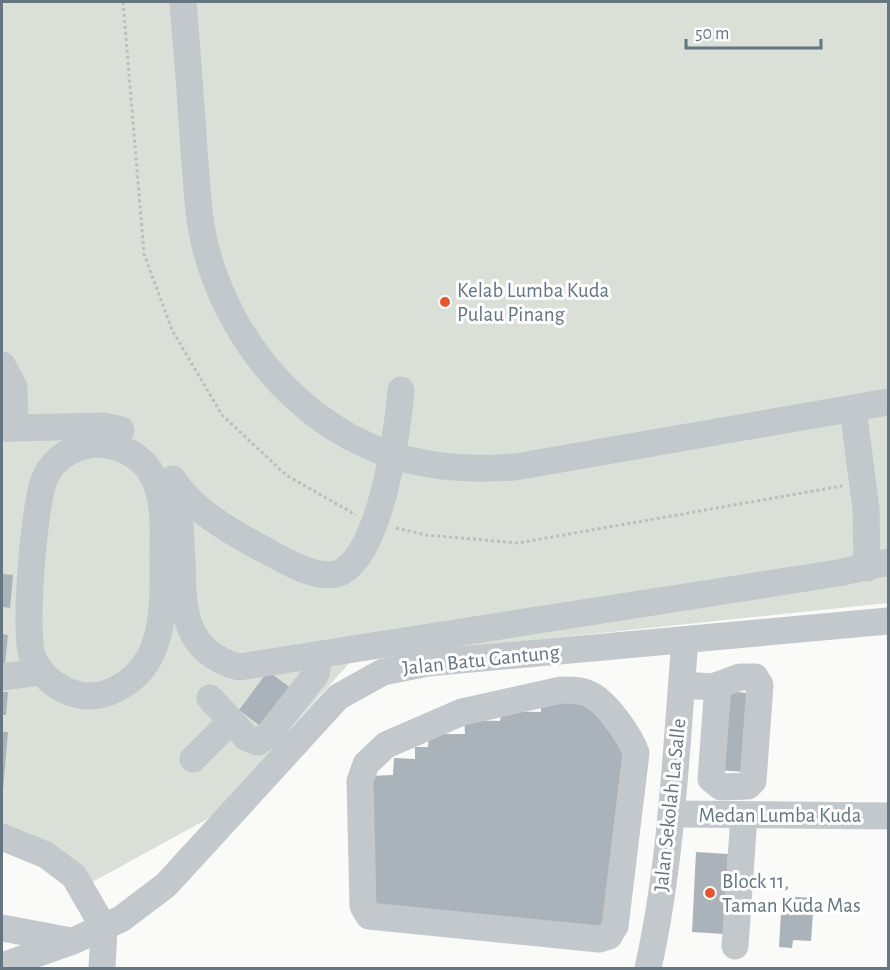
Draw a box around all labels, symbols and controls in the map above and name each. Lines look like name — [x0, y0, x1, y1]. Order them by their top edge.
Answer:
scale bar — [686, 12, 821, 50]
text: 50 m — [695, 25, 729, 43]
place label: Kelab Lumba Kuda Pulau Pinang — [457, 280, 610, 325]
marker: Kelab Lumba Kuda Pulau Pinang — [438, 295, 452, 309]
street label: Jalan Batu Gantung — [402, 641, 561, 679]
street label: Jalan Sekolah La Salle — [650, 717, 690, 893]
street label: Medan Lumba Kuda — [699, 805, 862, 826]
place label: Block 11, Taman Kuda Mas — [722, 871, 861, 916]
marker: Block 11, Taman Kuda Mas — [703, 886, 717, 900]

